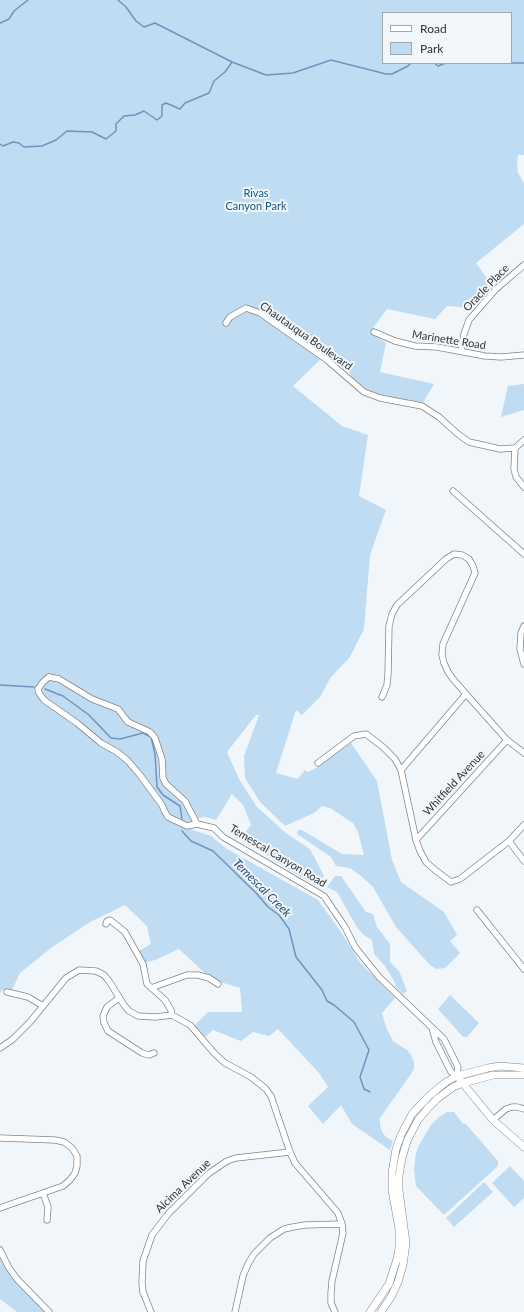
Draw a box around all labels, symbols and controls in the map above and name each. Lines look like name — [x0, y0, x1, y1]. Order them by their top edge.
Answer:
legend — [382, 12, 512, 64]
text: Road — [420, 21, 447, 36]
text: Park — [420, 41, 443, 56]
park label: Rivas Canyon Park — [225, 186, 287, 212]
street label: Oracle Place — [460, 262, 512, 314]
street label: Chautauqua Boulevard — [257, 299, 355, 373]
street label: Marinette Road — [411, 328, 487, 352]
street label: Whitfield Avenue — [420, 748, 488, 818]
street label: Temescal Canyon Road — [227, 822, 329, 890]
water label: Temescal Creek — [230, 856, 294, 920]
street label: Alcima Avenue — [153, 1156, 213, 1216]

